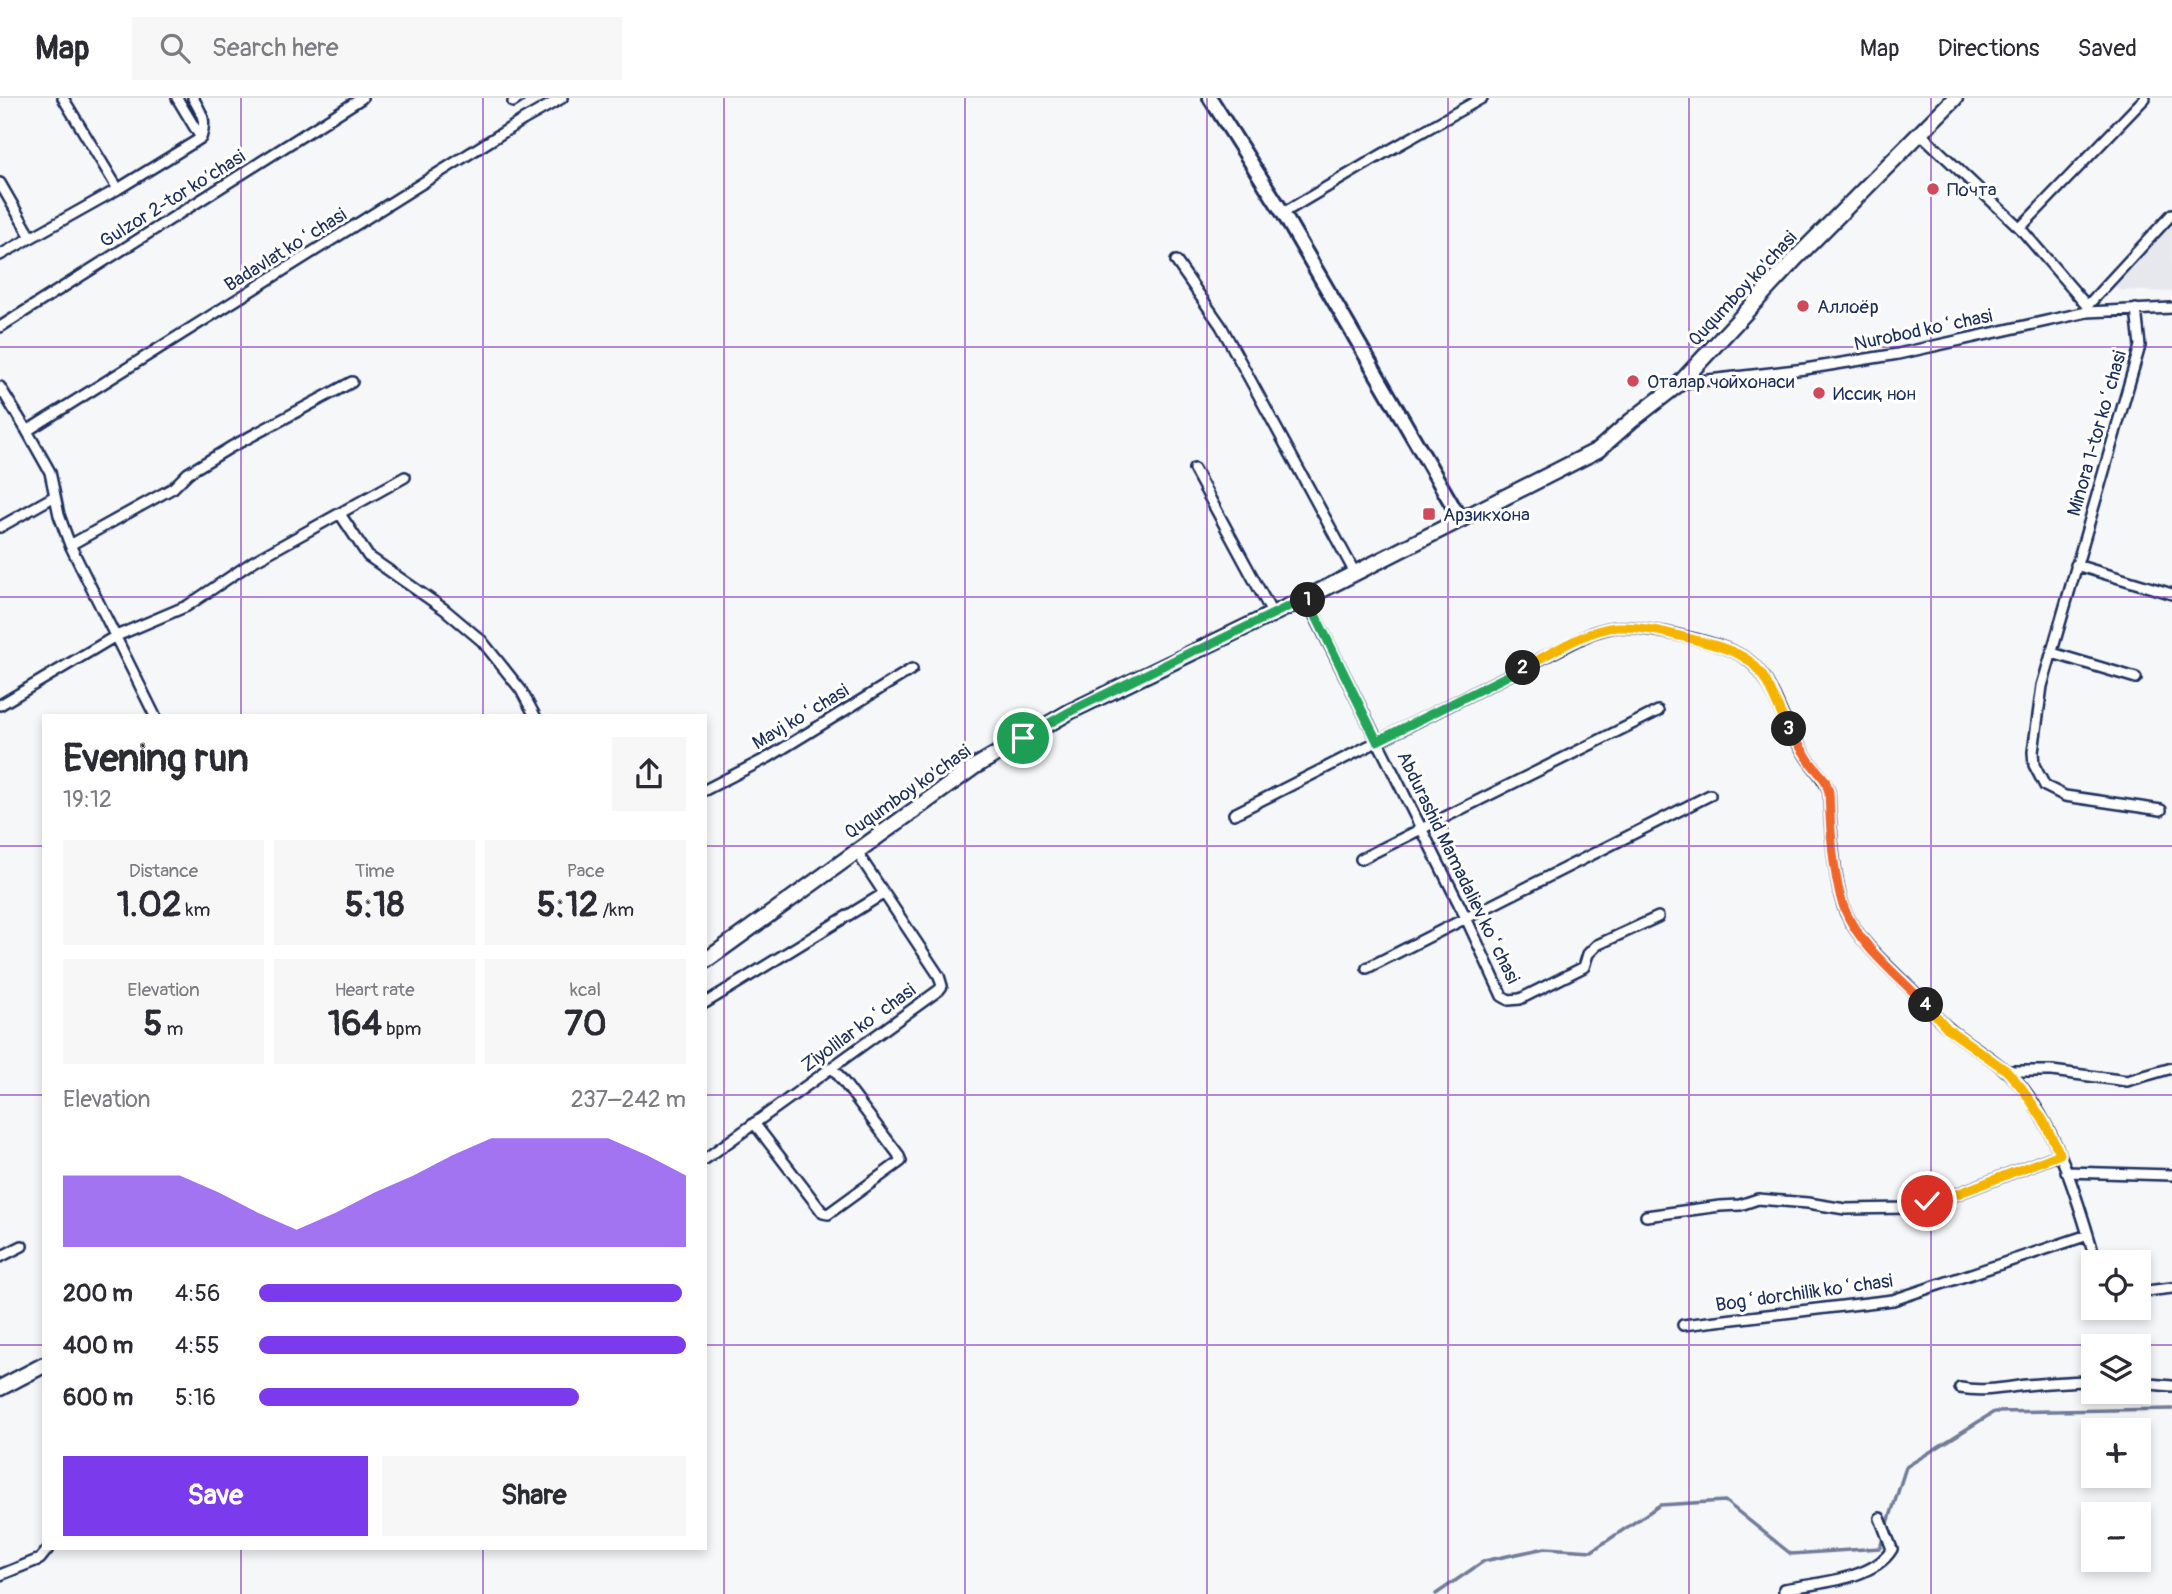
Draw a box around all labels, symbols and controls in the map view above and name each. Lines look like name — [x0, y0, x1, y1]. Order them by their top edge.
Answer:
search box — [132, 17, 622, 80]
text: Map — [35, 28, 90, 69]
icon: search — [156, 29, 194, 67]
text: Search here — [212, 32, 339, 64]
text: Map — [1860, 34, 1900, 63]
text: Directions — [1938, 34, 2039, 63]
text: Saved — [2077, 34, 2137, 63]
street label: Gulzor 2-tor koʼchasi — [95, 144, 250, 253]
place label: Почта — [1947, 178, 1997, 202]
marker: Почта — [1925, 181, 1941, 197]
street label: Badavlat koʻchasi — [220, 203, 351, 297]
street label: Ququmboy ko'chasi — [1683, 226, 1802, 351]
place label: Аллоёр — [1817, 295, 1879, 319]
marker: Аллоёр — [1795, 298, 1811, 314]
street label: Nurobod koʻchasi — [1852, 304, 1995, 356]
street label: Minora 1-tor koʻchasi — [2062, 348, 2132, 519]
place label: Оталар чойхонаси — [1647, 370, 1795, 394]
marker: Оталар чойхонаси — [1625, 373, 1641, 389]
place label: Иссиқ нон — [1833, 382, 1916, 406]
marker: Иссиқ нон — [1811, 385, 1827, 401]
place label: Арзикхона — [1443, 503, 1530, 527]
marker: Арзикхона — [1421, 506, 1437, 522]
pin: 1 — [1290, 582, 1326, 618]
text: 1 — [1304, 587, 1311, 611]
pin: 2 — [1506, 650, 1540, 686]
text: 2 — [1517, 655, 1528, 679]
street label: Mavj koʻchasi — [748, 679, 853, 755]
pin — [993, 708, 1053, 768]
pin: 3 — [1772, 712, 1806, 746]
text: 3 — [1783, 716, 1794, 740]
icon: arrive — [1004, 719, 1042, 757]
text: Evening run — [63, 735, 249, 783]
button: share — [612, 737, 686, 811]
street label: Ququmboy ko'chasi — [840, 739, 975, 844]
street label: Abdurashid Mamadaliev koʻchasi — [1391, 747, 1525, 988]
text: 19:12 — [63, 785, 112, 814]
text: Distance — [129, 859, 198, 883]
text: Time — [355, 859, 394, 883]
text: Pace — [567, 859, 604, 883]
text: 1.02 — [117, 883, 181, 927]
text: 5:18 — [345, 883, 404, 927]
text: 5:12 — [537, 883, 598, 927]
text: km — [181, 898, 210, 922]
text: /km — [598, 898, 634, 922]
text: Elevation — [127, 978, 200, 1002]
text: Heart rate — [334, 978, 415, 1002]
text: kcal — [570, 978, 601, 1002]
street label: Ziyolilar koʻchasi — [797, 978, 921, 1077]
pin: 4 — [1909, 988, 1944, 1023]
text: 4 — [1920, 992, 1931, 1016]
text: 5 — [144, 1002, 162, 1046]
text: 164 — [328, 1002, 382, 1046]
text: 70 — [564, 1002, 607, 1046]
text: m — [162, 1017, 183, 1041]
text: bpm — [382, 1017, 421, 1041]
text: Elevation — [63, 1085, 151, 1114]
text: 237–242 m — [571, 1085, 686, 1114]
pin — [1897, 1171, 1957, 1231]
icon: check — [1908, 1182, 1946, 1220]
map controls — [2081, 1250, 2151, 1572]
button: locate — [2081, 1250, 2151, 1320]
street label: Bogʻdorchilik koʻchasi — [1714, 1269, 1894, 1317]
text: 200 m — [63, 1279, 133, 1308]
text: 4:56 — [175, 1279, 220, 1308]
text: 400 m — [63, 1331, 133, 1360]
text: 4:55 — [175, 1331, 219, 1360]
button: layers — [2081, 1334, 2151, 1404]
text: 600 m — [63, 1383, 133, 1412]
text: 5:16 — [175, 1383, 216, 1412]
button: + — [2081, 1418, 2151, 1488]
button: Save — [63, 1456, 368, 1536]
button: Share — [382, 1456, 686, 1536]
button: − — [2081, 1502, 2151, 1572]

